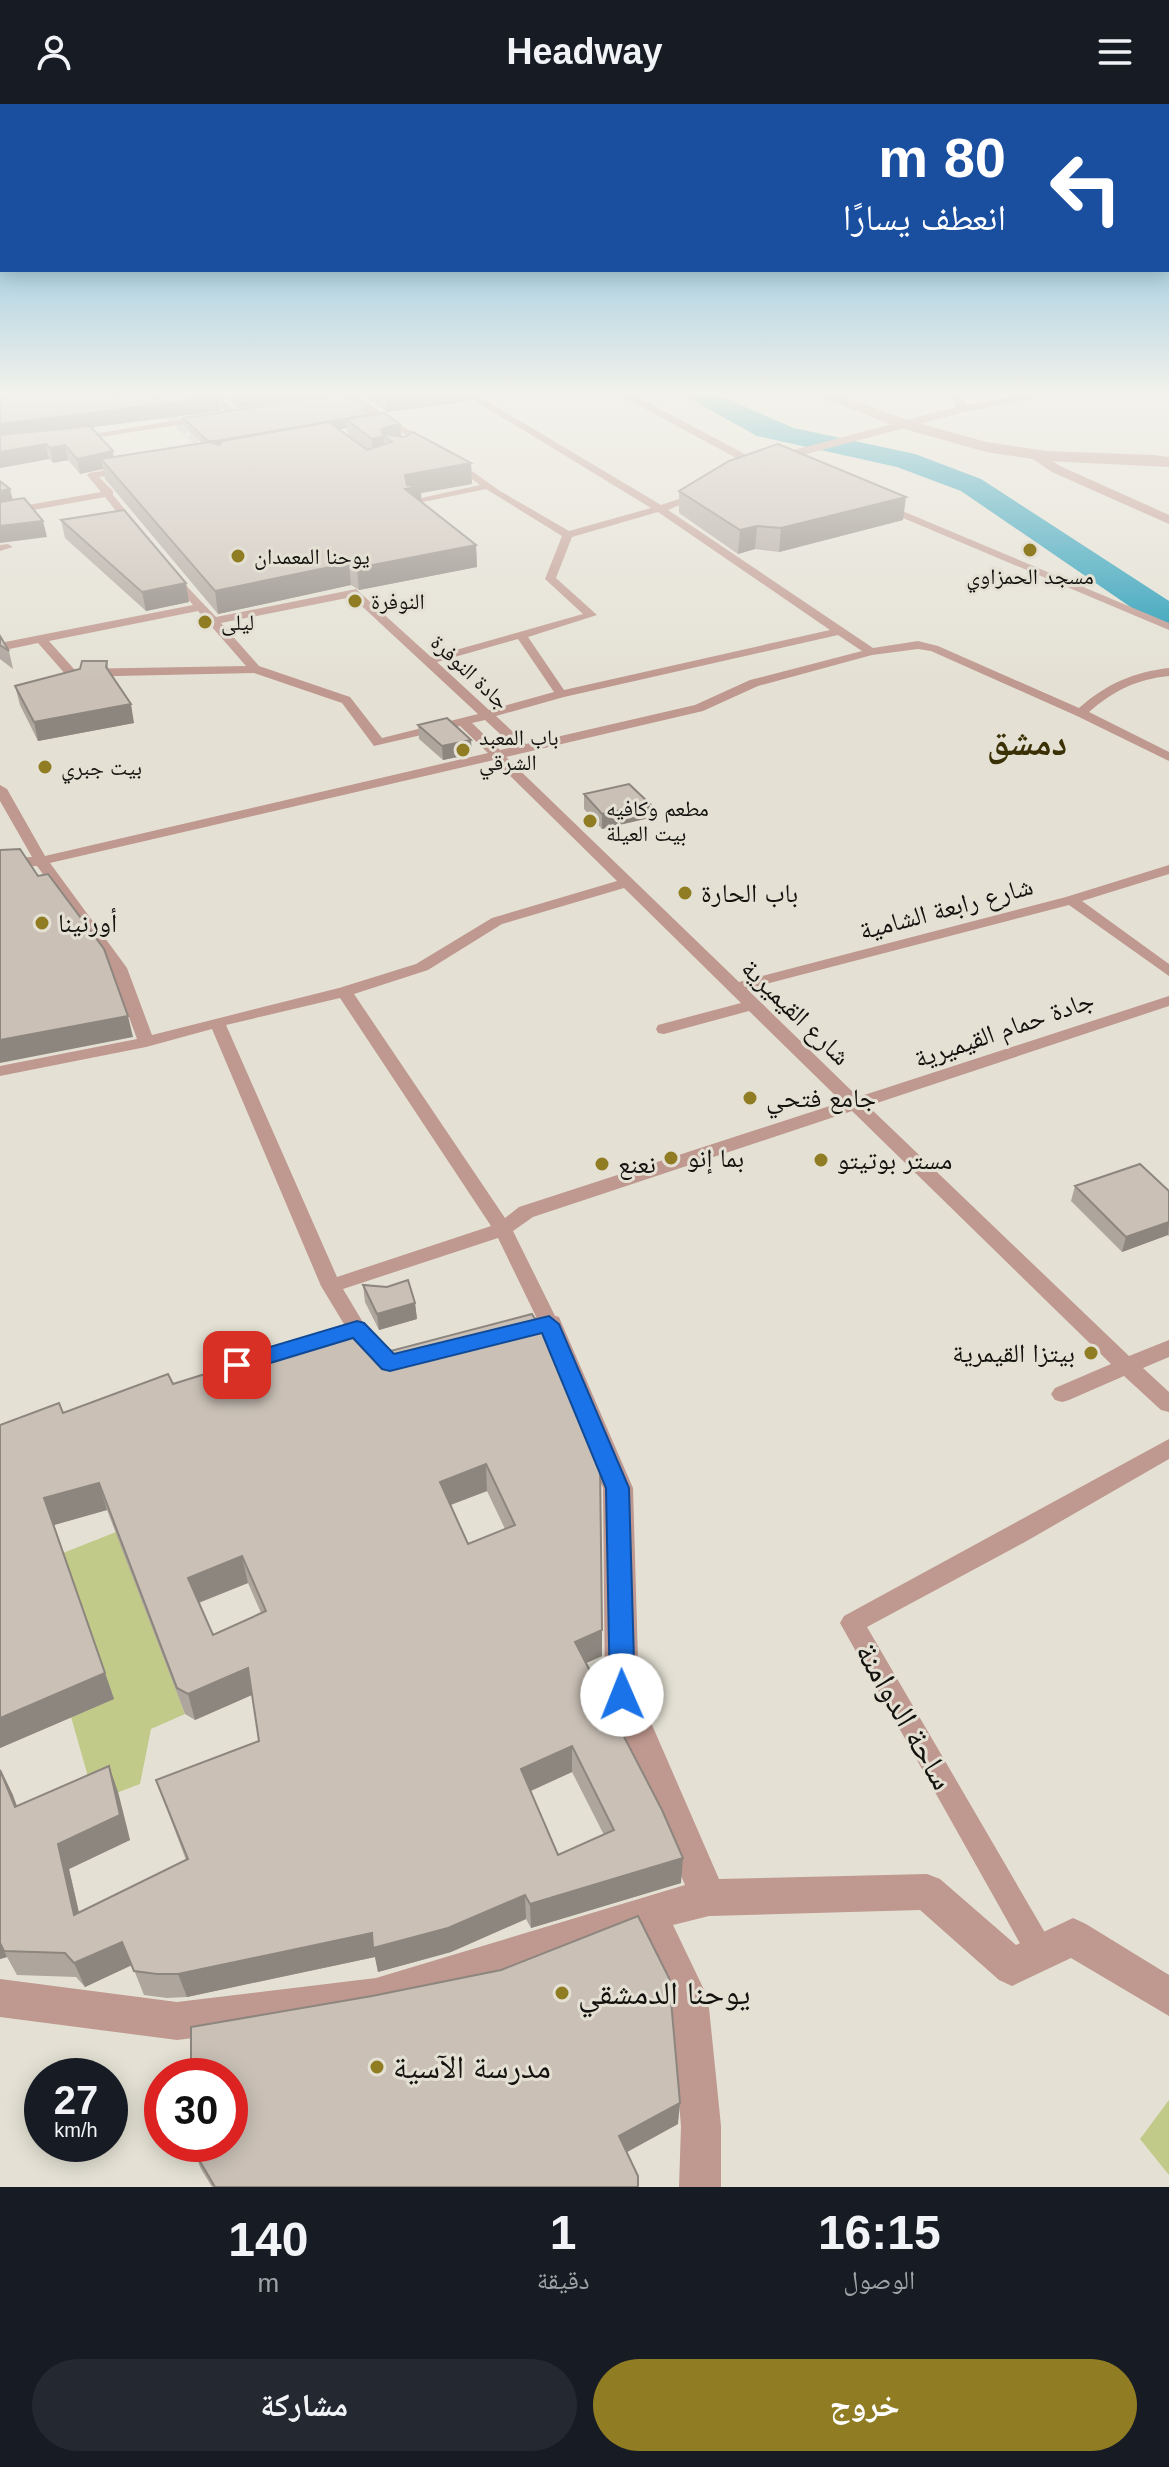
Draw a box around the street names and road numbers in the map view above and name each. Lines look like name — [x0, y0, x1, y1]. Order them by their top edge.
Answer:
street label: جادة النوفرة — [426, 630, 514, 714]
street label: شارع رابعة الشامية — [856, 870, 1036, 947]
street label: شارع القيميرية — [735, 953, 856, 1072]
street label: جادة حمام القيميرية — [910, 984, 1099, 1077]
street label: ساحة الدوامنة — [849, 1636, 961, 1796]

